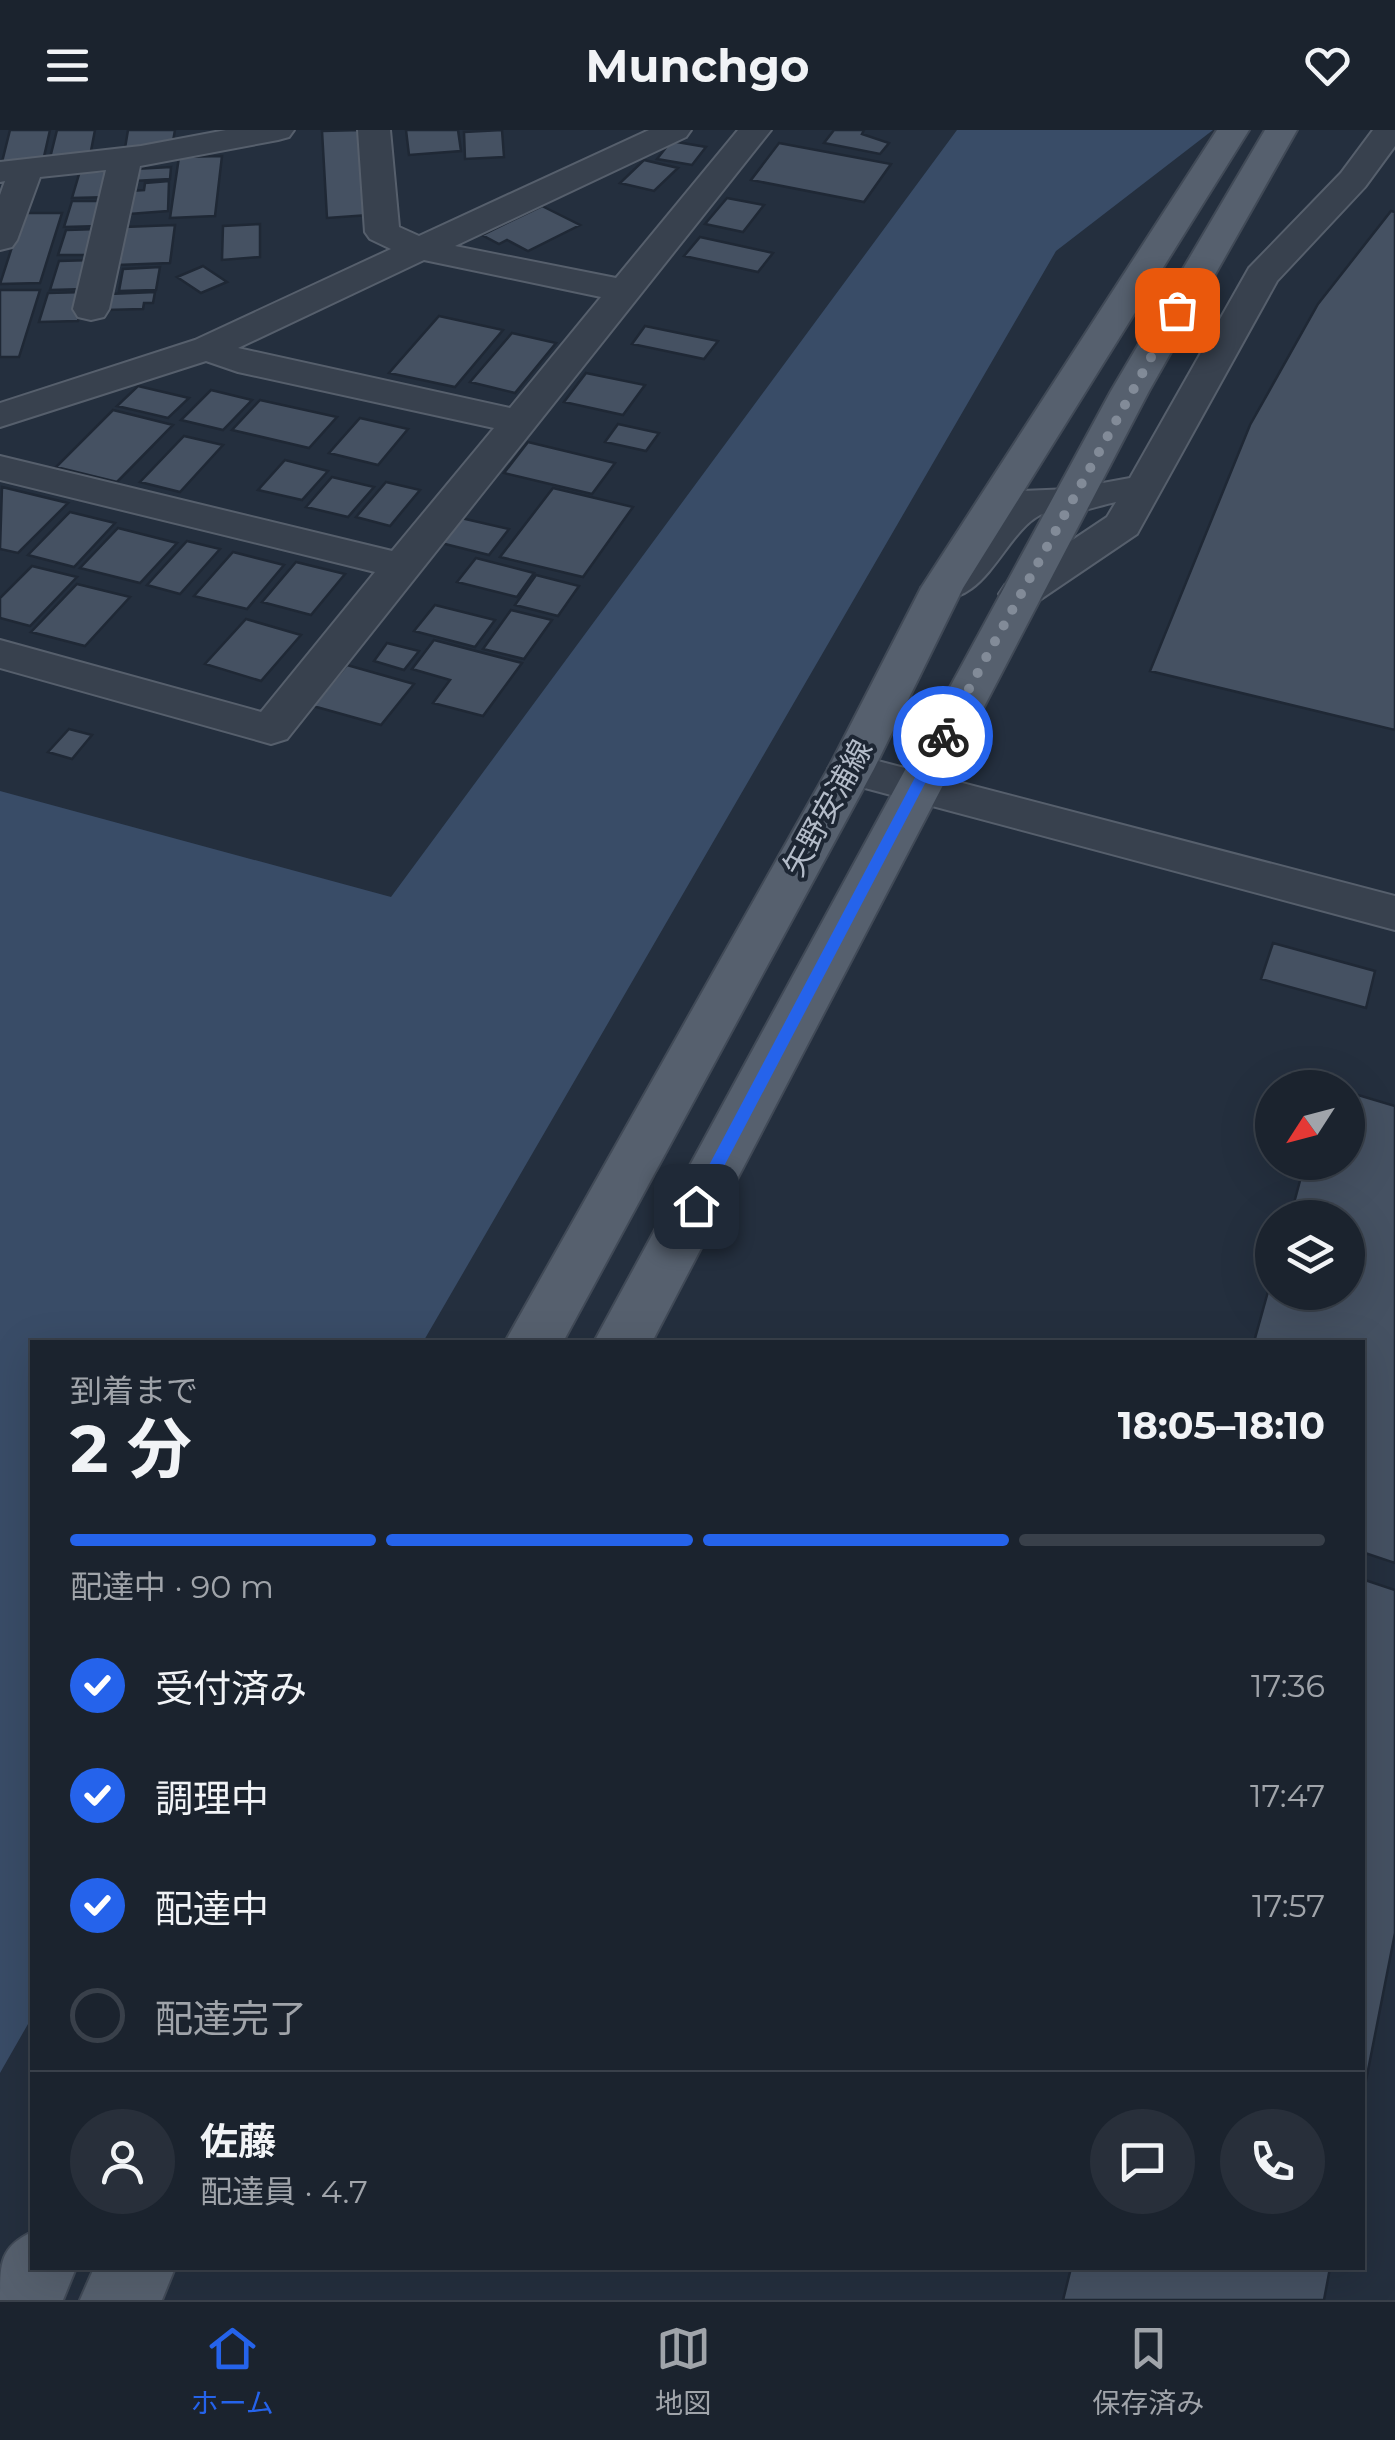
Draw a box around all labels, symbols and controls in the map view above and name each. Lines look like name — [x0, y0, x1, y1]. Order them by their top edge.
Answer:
icon: menu — [40, 38, 95, 93]
text: Munchgo — [586, 38, 809, 93]
icon: heart — [1300, 38, 1355, 93]
pin — [1135, 268, 1220, 353]
icon: bag — [1150, 283, 1205, 338]
courier — [893, 686, 993, 786]
icon: bike — [916, 709, 971, 764]
street label: 矢野安浦線 — [775, 733, 880, 882]
north arrow — [1255, 1070, 1365, 1180]
map controls — [1255, 1070, 1365, 1310]
pin — [654, 1164, 739, 1249]
icon: home — [669, 1179, 724, 1234]
button: layers — [1255, 1200, 1365, 1310]
text: 到着まで — [70, 1371, 198, 1410]
text: 18:05–18:10 — [1118, 1402, 1325, 1449]
text: 2 分 — [70, 1409, 192, 1488]
text: 配達中 · 90 m — [70, 1567, 274, 1606]
icon: check — [70, 1658, 125, 1713]
text: 受付済み — [155, 1665, 307, 1712]
text: 17:36 — [1251, 1666, 1325, 1705]
icon: check — [70, 1768, 125, 1823]
text: 調理中 — [155, 1775, 269, 1822]
text: 17:47 — [1250, 1776, 1325, 1815]
icon: check — [70, 1878, 125, 1933]
text: 配達中 — [155, 1885, 269, 1932]
text: 17:57 — [1252, 1886, 1325, 1925]
text: 配達完了 — [155, 1995, 307, 2042]
button: person — [70, 2109, 175, 2214]
button: chat — [1090, 2109, 1195, 2214]
button: phone — [1220, 2109, 1325, 2214]
text: 佐藤 — [200, 2118, 276, 2165]
text: 配達員 · 4.7 — [200, 2172, 368, 2211]
tab: ホーム — [191, 2321, 274, 2421]
tab: 地図 — [655, 2321, 711, 2421]
tab: 保存済み — [1092, 2321, 1204, 2421]

